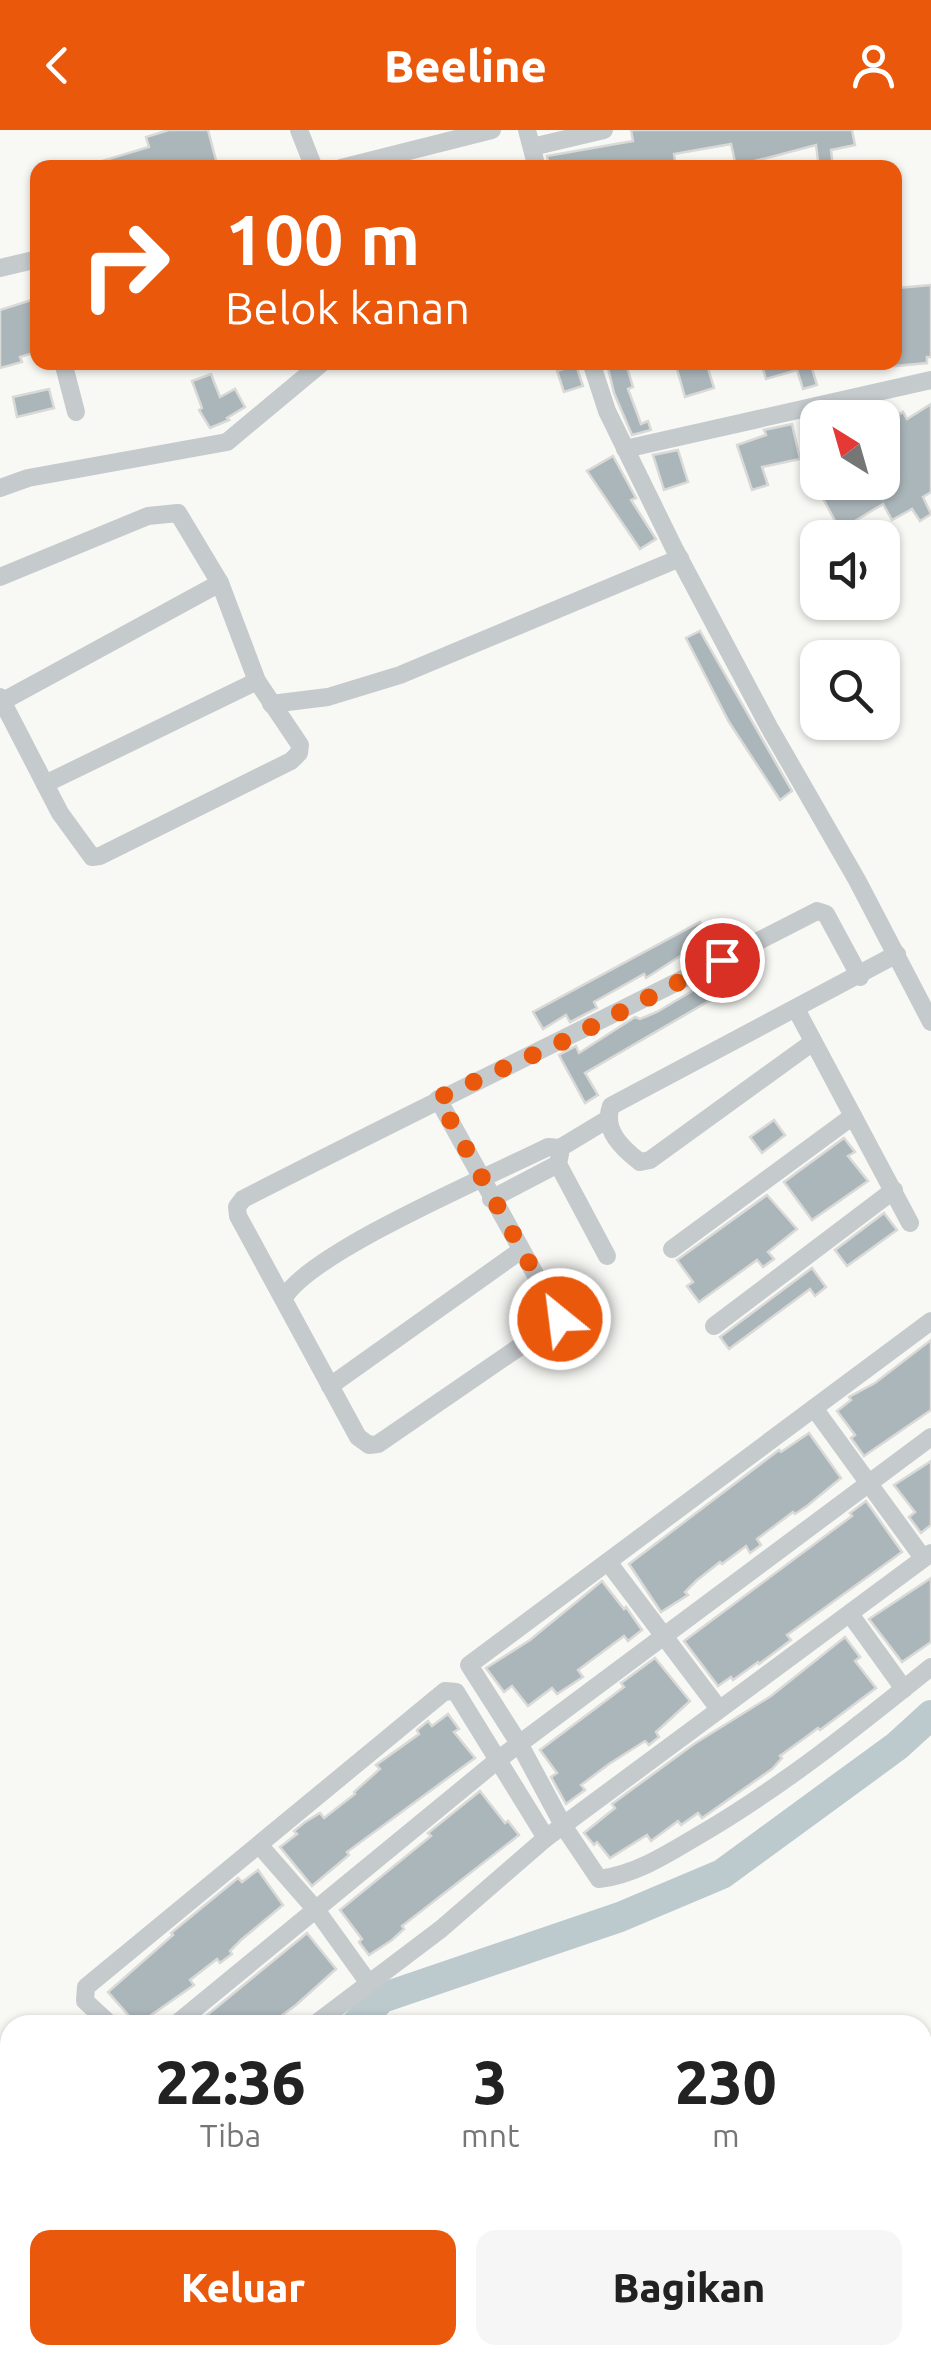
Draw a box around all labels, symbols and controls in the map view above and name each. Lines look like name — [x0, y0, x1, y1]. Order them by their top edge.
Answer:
icon: back — [30, 38, 85, 93]
icon: person — [846, 38, 901, 93]
text: Beeline — [384, 40, 547, 91]
icon: right — [60, 200, 190, 330]
text: 100 m — [225, 200, 420, 278]
text: Belok kanan — [225, 282, 470, 333]
north arrow — [800, 400, 900, 500]
map controls — [800, 400, 900, 740]
button: sound — [800, 520, 900, 620]
button: search — [800, 640, 900, 740]
pin — [680, 918, 765, 1003]
icon: arrive — [695, 933, 750, 988]
position arrow — [508, 1267, 612, 1371]
text: 22:36 — [155, 2048, 306, 2115]
text: 3 — [473, 2048, 507, 2115]
text: 230 — [675, 2048, 777, 2115]
text: Tiba — [200, 2117, 261, 2153]
text: mnt — [461, 2117, 520, 2153]
text: m — [712, 2117, 740, 2153]
button: Keluar — [30, 2230, 456, 2345]
button: Bagikan — [476, 2230, 902, 2345]

